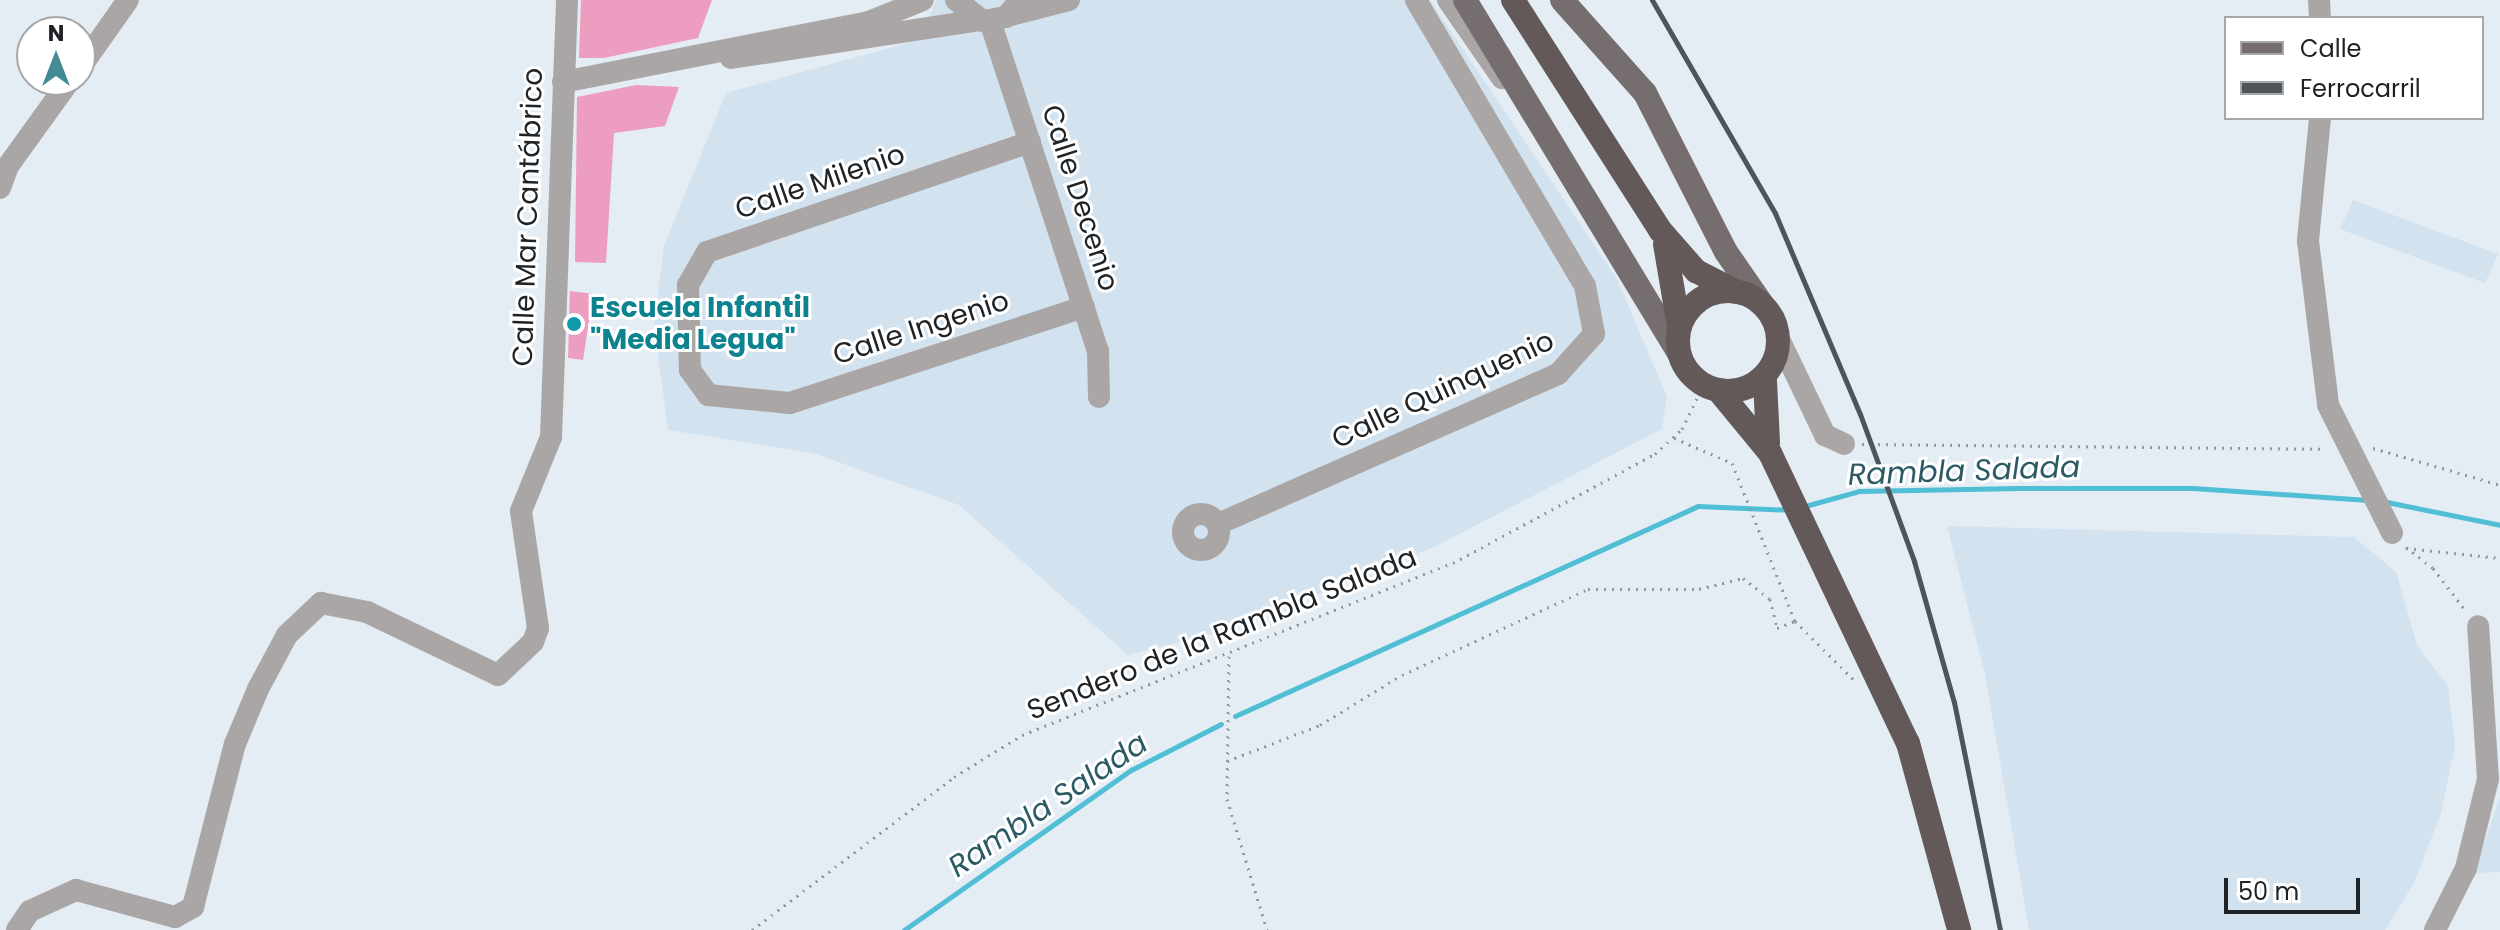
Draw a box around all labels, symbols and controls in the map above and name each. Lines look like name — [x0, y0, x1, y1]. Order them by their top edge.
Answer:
north arrow — [16, 16, 96, 96]
legend — [2224, 16, 2484, 120]
text: N — [48, 18, 64, 49]
text: Calle — [2300, 32, 2361, 65]
street label: Calle Mar Cantábrico — [506, 67, 550, 367]
text: Ferrocarril — [2300, 72, 2421, 105]
street label: Calle Decenio — [1034, 101, 1126, 295]
street label: Calle Milenio — [731, 137, 909, 227]
street label: Calle Ingenio — [829, 284, 1013, 372]
place label: Escuela Infantil "Media Legua" — [590, 291, 810, 357]
marker: Escuela Infantil "Media Legua" — [565, 315, 583, 333]
street label: Calle Quinquenio — [1327, 324, 1559, 456]
water label: Rambla Salada — [1847, 449, 2081, 493]
street label: Sendero de la Rambla Salada — [1022, 540, 1422, 728]
water label: Rambla Salada — [942, 725, 1154, 885]
scale bar — [2228, 862, 2364, 912]
text: 50 m — [2238, 875, 2299, 908]

